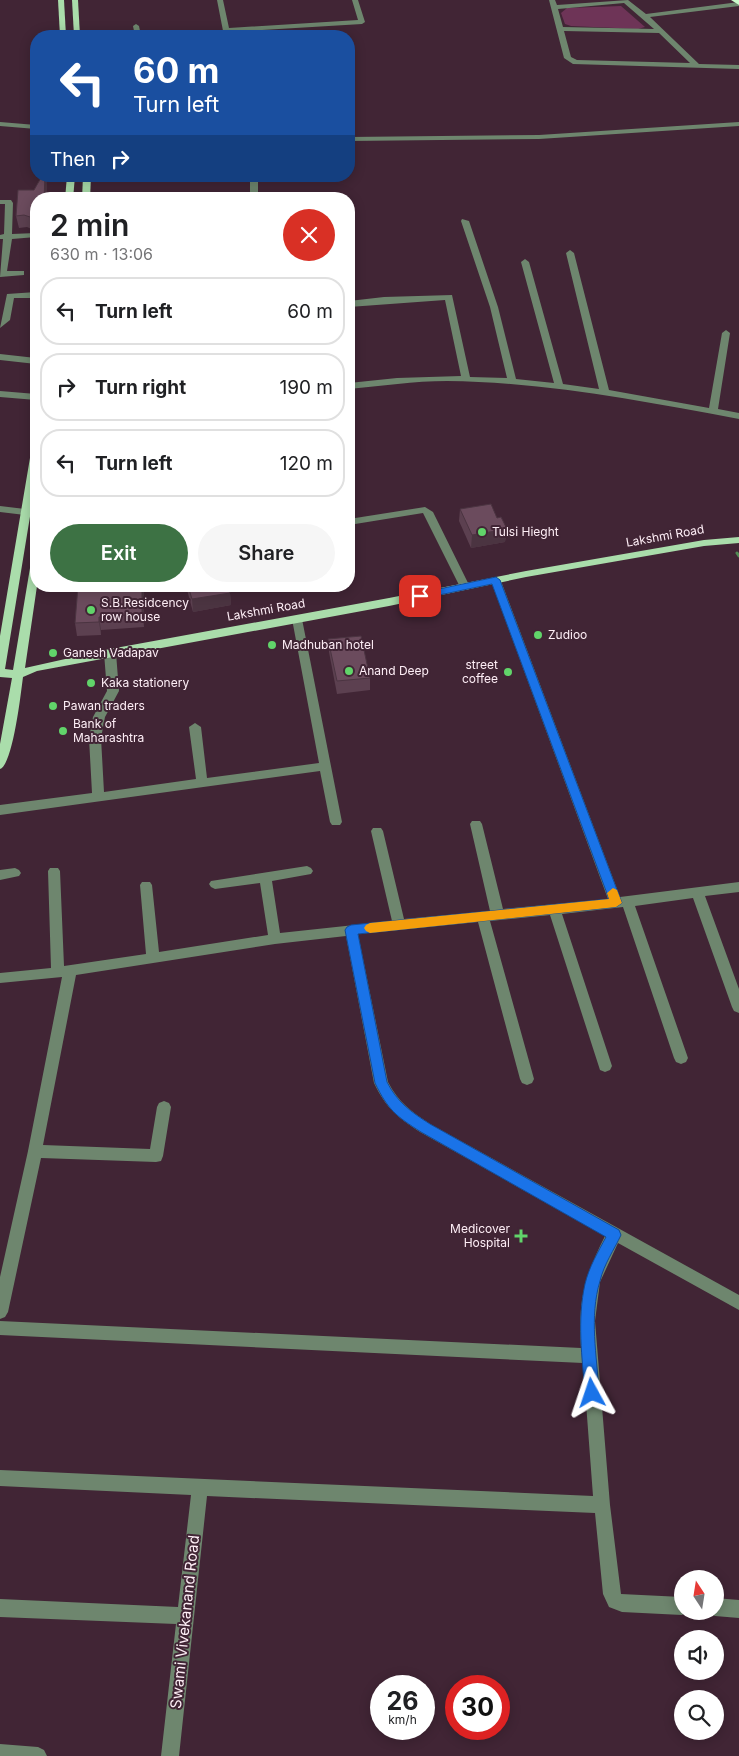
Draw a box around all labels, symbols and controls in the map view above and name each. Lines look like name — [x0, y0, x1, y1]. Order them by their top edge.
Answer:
text: 60 m — [133, 49, 220, 91]
icon: left — [50, 50, 115, 115]
text: Turn left — [133, 91, 219, 117]
icon: right — [106, 145, 134, 173]
text: Then — [50, 148, 96, 171]
text: 2 min — [50, 207, 129, 243]
button: close — [283, 209, 335, 261]
text: 630 m · 13:06 — [50, 244, 153, 264]
icon: left — [52, 297, 80, 325]
text: Turn left — [95, 300, 173, 323]
text: 60 m — [287, 300, 333, 323]
icon: right — [52, 373, 80, 401]
text: Turn right — [95, 376, 186, 399]
text: 190 m — [280, 376, 333, 399]
icon: left — [52, 449, 80, 477]
text: Turn left — [95, 452, 173, 475]
text: 120 m — [280, 452, 333, 475]
street label: Lakshmi Road — [625, 521, 705, 550]
button: Exit — [50, 524, 188, 582]
button: Share — [198, 524, 335, 582]
place label: Tulsi Hieght — [492, 524, 559, 539]
marker: Tulsi Hieght — [476, 526, 488, 538]
pin — [399, 575, 441, 617]
icon: arrive — [406, 582, 434, 610]
place label: S.B.Residcency row house — [101, 595, 189, 624]
street label: Lakshmi Road — [226, 595, 306, 624]
marker: S.B.Residcency row house — [85, 604, 97, 616]
place label: Zudioo — [548, 627, 587, 642]
marker: Zudioo — [532, 629, 544, 641]
place label: Madhuban hotel — [282, 637, 374, 652]
marker: Madhuban hotel — [266, 639, 278, 651]
place label: Ganesh Vadapav — [63, 645, 159, 660]
marker: Ganesh Vadapav — [47, 647, 59, 659]
place label: street coffee — [462, 657, 498, 686]
place label: Anand Deep — [359, 663, 429, 678]
marker: Anand Deep — [343, 665, 355, 677]
marker: street coffee — [502, 666, 514, 678]
place label: Kaka stationery — [101, 675, 189, 690]
marker: Kaka stationery — [85, 677, 97, 689]
place label: Pawan traders — [63, 698, 145, 713]
marker: Pawan traders — [47, 700, 59, 712]
place label: Bank of Maharashtra — [73, 716, 144, 745]
marker: Bank of Maharashtra — [57, 725, 69, 737]
place label: Medicover Hospital — [450, 1221, 510, 1250]
marker: Medicover Hospital — [514, 1229, 528, 1243]
position arrow — [565, 1366, 617, 1418]
street label: Swami Vivekanand Road — [166, 1534, 203, 1710]
north arrow — [674, 1570, 724, 1620]
map controls — [674, 1570, 724, 1740]
button: sound — [674, 1630, 724, 1680]
speed limit sign: 30 — [445, 1675, 510, 1740]
text: 26 — [387, 1686, 418, 1716]
button: search — [674, 1690, 724, 1740]
text: km/h — [388, 1712, 417, 1727]

